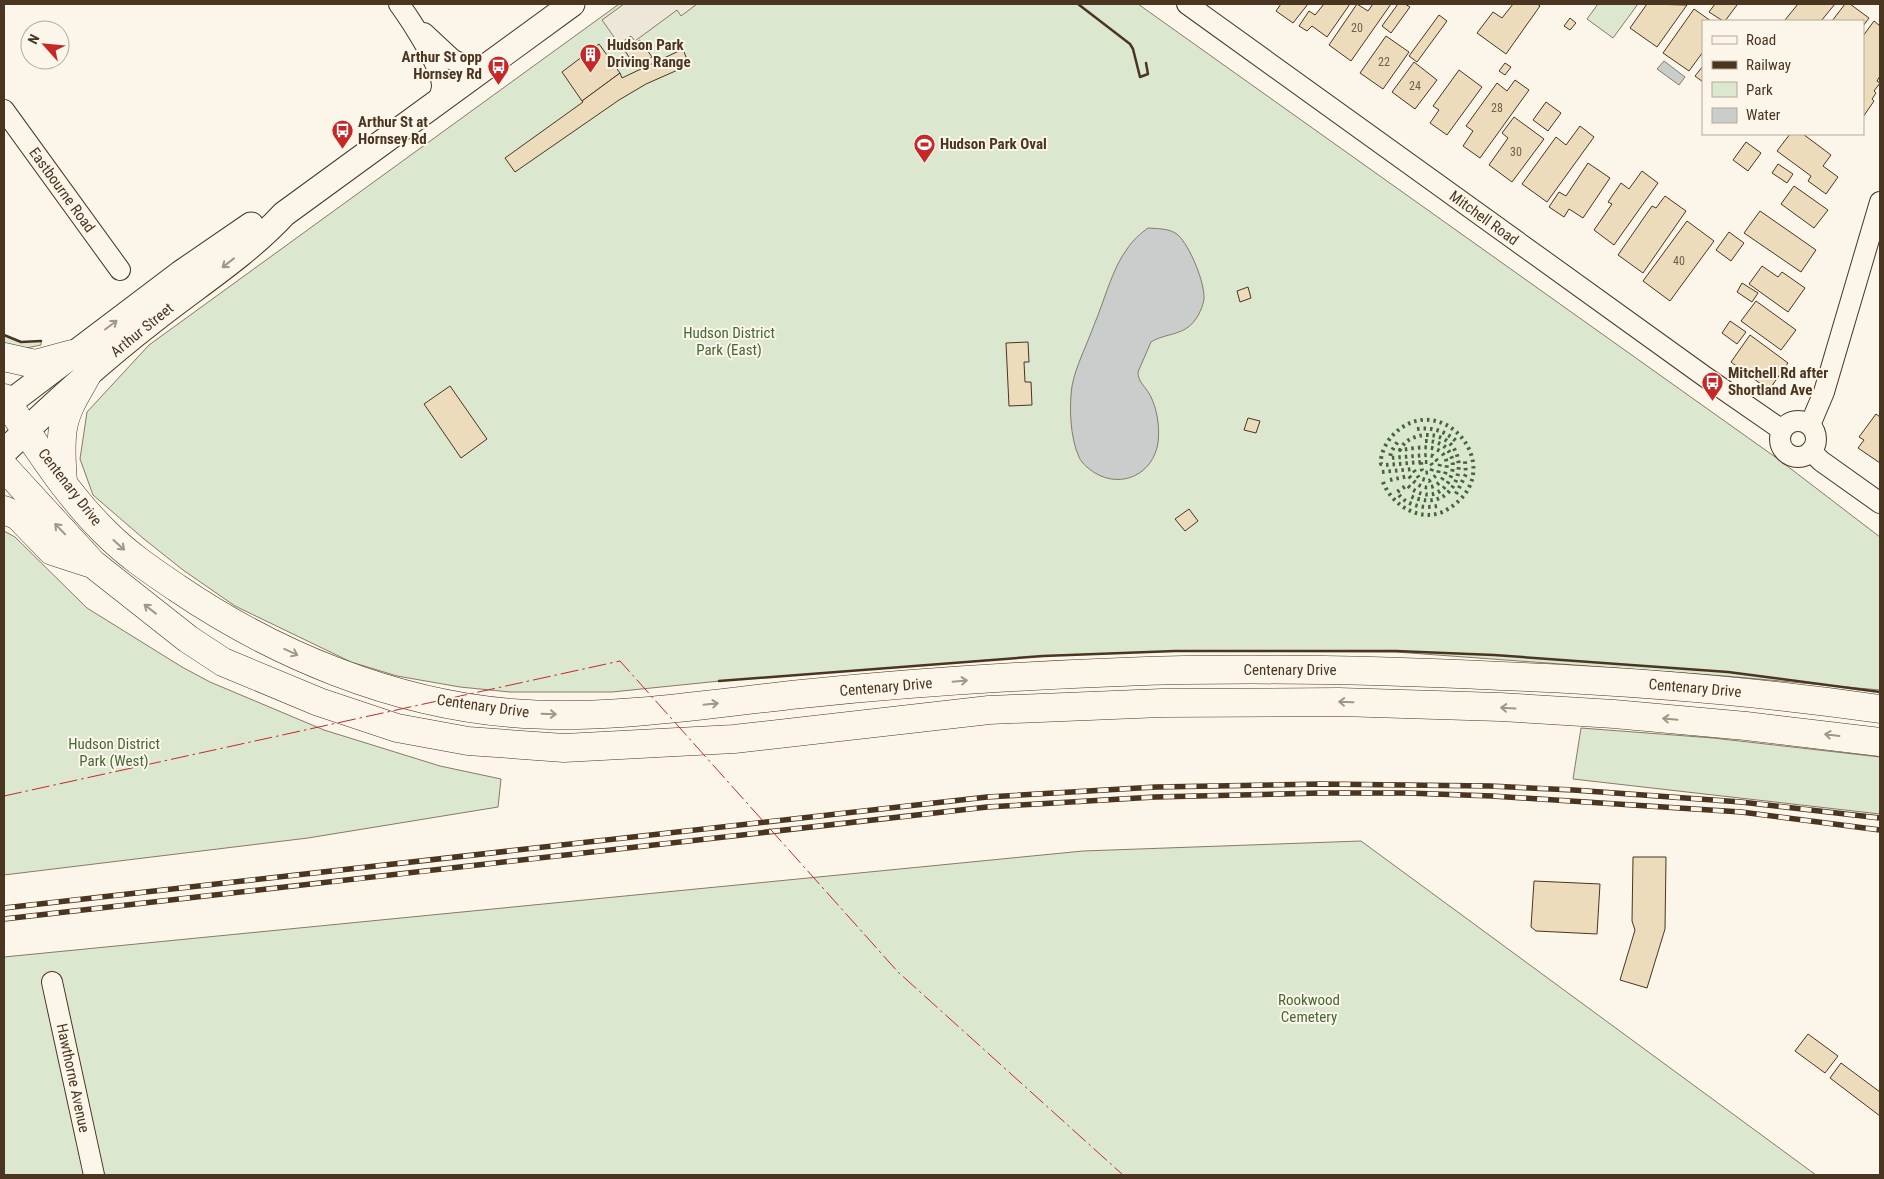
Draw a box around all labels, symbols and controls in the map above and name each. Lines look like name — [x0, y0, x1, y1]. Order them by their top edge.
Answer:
north arrow — [20, 20, 70, 70]
legend — [1702, 20, 1864, 135]
house number: 20 — [1351, 21, 1363, 35]
text: Road — [1746, 31, 1776, 49]
text: N — [24, 32, 42, 47]
place label: Hudson Park Driving Range — [607, 36, 691, 71]
building icon: Hudson Park Driving Range — [579, 42, 603, 73]
place label: Arthur St opp Hornsey Rd — [401, 48, 482, 83]
bus stop icon: Arthur St opp Hornsey Rd — [486, 54, 510, 85]
house number: 22 — [1378, 55, 1390, 69]
text: Railway — [1746, 56, 1791, 74]
house number: 24 — [1409, 79, 1421, 93]
text: Park — [1746, 81, 1773, 99]
house number: 28 — [1491, 101, 1503, 115]
text: Water — [1746, 106, 1781, 124]
place label: Arthur St at Hornsey Rd — [358, 113, 428, 148]
bus stop icon: Arthur St at Hornsey Rd — [330, 119, 354, 150]
sports icon: Hudson Park Oval — [912, 132, 936, 163]
place label: Hudson Park Oval — [940, 135, 1047, 153]
street label: Eastbourne Road — [25, 144, 99, 236]
house number: 30 — [1510, 145, 1522, 159]
street label: Mitchell Road — [1446, 187, 1522, 249]
house number: 40 — [1673, 254, 1685, 268]
one-way arrow — [221, 258, 234, 269]
street label: Arthur Street — [107, 299, 177, 361]
one-way arrow — [104, 320, 118, 330]
park label: Hudson District Park (East) — [683, 324, 775, 359]
place label: Mitchell Rd after Shortland Ave — [1728, 364, 1828, 399]
bus stop icon: Mitchell Rd after Shortland Ave — [1700, 370, 1724, 401]
street label: Centenary Drive — [34, 445, 106, 529]
one-way arrow — [54, 523, 66, 535]
one-way arrow — [112, 539, 125, 551]
one-way arrow — [143, 604, 157, 614]
one-way arrow — [283, 648, 298, 657]
street label: Centenary Drive — [1243, 661, 1337, 679]
street label: Centenary Drive — [839, 674, 933, 700]
street label: Centenary Drive — [1648, 675, 1742, 701]
one-way arrow — [951, 676, 967, 685]
street label: Centenary Drive — [436, 691, 530, 721]
one-way arrow — [1338, 697, 1354, 707]
one-way arrow — [702, 699, 718, 709]
one-way arrow — [1500, 703, 1516, 712]
one-way arrow — [540, 709, 557, 719]
one-way arrow — [1663, 714, 1679, 724]
one-way arrow — [1824, 730, 1840, 740]
park label: Hudson District Park (West) — [68, 735, 160, 770]
park label: Rookwood Cemetery — [1278, 991, 1340, 1026]
street label: Hawthorne Avenue — [53, 1022, 93, 1134]

